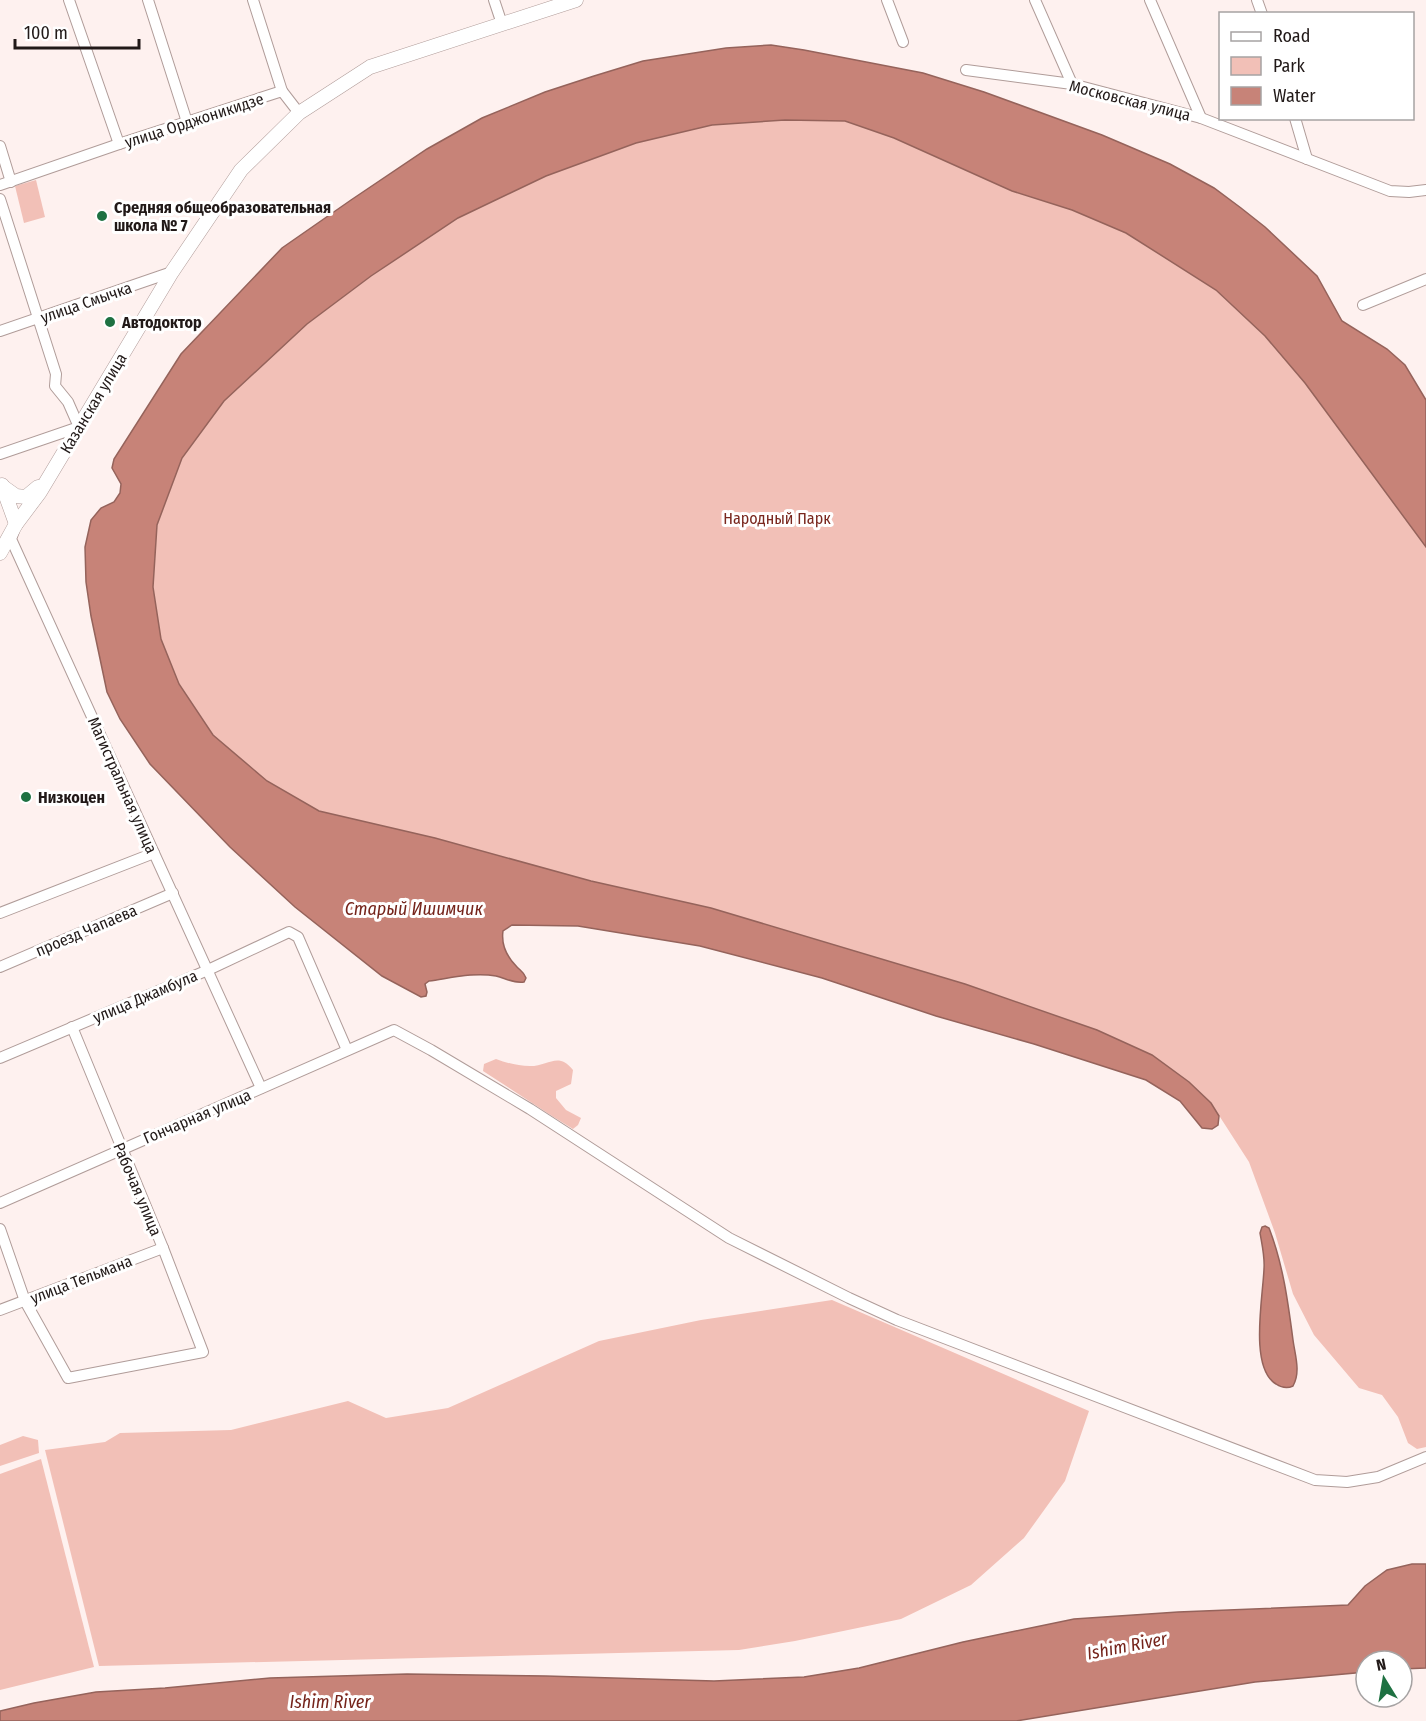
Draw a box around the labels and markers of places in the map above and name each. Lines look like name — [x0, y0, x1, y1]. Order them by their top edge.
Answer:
place label: Средняя общеобразовательная школа № 7 — [114, 198, 331, 235]
marker: Средняя общеобразовательная школа № 7 — [95, 209, 109, 223]
place label: Автодоктор — [121, 313, 202, 332]
marker: Автодоктор — [103, 315, 117, 329]
place label: Низкоцен — [38, 788, 105, 807]
marker: Низкоцен — [19, 790, 33, 804]

